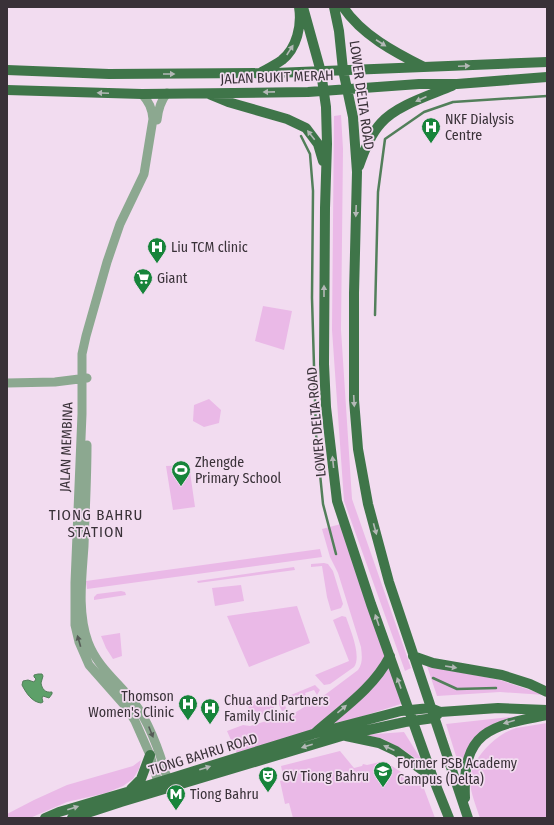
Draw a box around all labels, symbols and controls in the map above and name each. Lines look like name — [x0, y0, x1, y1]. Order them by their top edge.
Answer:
street label: LOWER DELTA ROAD — [345, 39, 378, 151]
one-way arrow — [376, 39, 387, 46]
one-way arrow — [286, 45, 294, 55]
one-way arrow — [458, 62, 470, 69]
street label: JALAN BUKIT MERAH — [220, 67, 334, 88]
one-way arrow — [163, 71, 176, 77]
one-way arrow — [263, 89, 275, 96]
one-way arrow — [97, 90, 109, 97]
one-way arrow — [415, 96, 427, 102]
place label: NKF Dialysis Centre — [445, 111, 514, 144]
hospital icon: NKF Dialysis Centre — [420, 116, 442, 144]
one-way arrow — [307, 129, 316, 140]
one-way arrow — [353, 205, 360, 217]
hospital icon: Liu TCM clinic — [146, 236, 168, 264]
place label: Liu TCM clinic — [171, 239, 248, 256]
supermarket icon: Giant — [132, 267, 154, 295]
place label: Giant — [157, 270, 188, 287]
one-way arrow — [321, 285, 328, 297]
street label: LOWER DELTA ROAD — [303, 366, 330, 478]
one-way arrow — [351, 395, 358, 407]
street label: JALAN MEMBINA — [56, 401, 77, 492]
place label: Zhengde Primary School — [195, 454, 282, 487]
one-way arrow — [330, 456, 336, 468]
sports icon: Zhengde Primary School — [170, 459, 192, 487]
district label: TIONG BAHRU STATION — [49, 506, 143, 541]
one-way arrow — [372, 524, 378, 536]
one-way arrow — [373, 613, 379, 625]
one-way arrow — [76, 634, 82, 646]
one-way arrow — [445, 664, 457, 670]
one-way arrow — [396, 677, 402, 689]
place label: Thomson Women's Clinic — [88, 688, 174, 721]
place label: Chua and Partners Family Clinic — [224, 692, 329, 725]
hospital icon: Thomson Women's Clinic — [177, 693, 199, 721]
hospital icon: Chua and Partners Family Clinic — [199, 697, 221, 725]
one-way arrow — [337, 705, 348, 714]
one-way arrow — [503, 720, 515, 726]
one-way arrow — [148, 726, 154, 738]
street label: TIONG BAHRU ROAD — [147, 730, 260, 779]
one-way arrow — [301, 743, 313, 749]
one-way arrow — [384, 745, 395, 751]
place label: Former PSB Academy Campus (Delta) — [397, 755, 518, 788]
school or university icon: Former PSB Academy Campus (Delta) — [372, 760, 394, 788]
one-way arrow — [199, 764, 211, 770]
theatre icon: GV Tiong Bahru — [257, 765, 279, 793]
place label: GV Tiong Bahru — [282, 768, 369, 785]
metro station icon: Tiong Bahru — [165, 783, 187, 811]
place label: Tiong Bahru — [190, 786, 259, 803]
one-way arrow — [67, 805, 79, 811]

